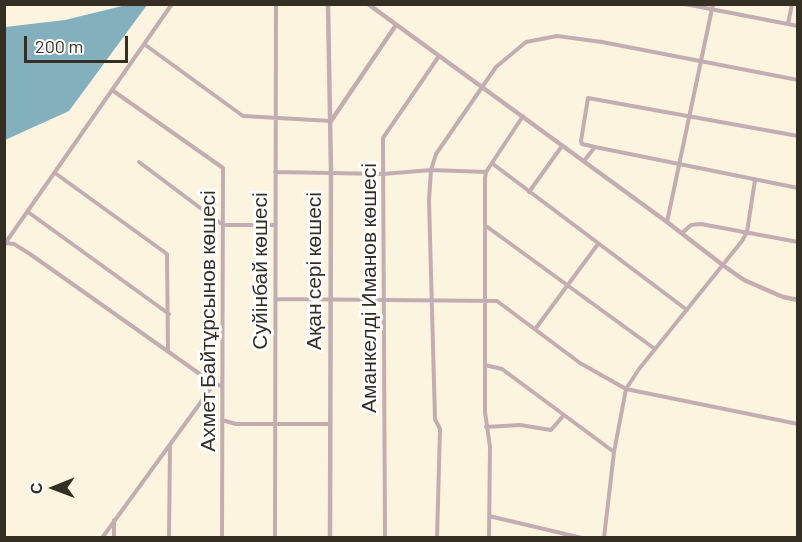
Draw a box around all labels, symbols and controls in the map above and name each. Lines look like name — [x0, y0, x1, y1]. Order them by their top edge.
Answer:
scale bar — [27, 24, 130, 62]
text: 200 m — [35, 35, 83, 57]
street label: Аманкелді Иманов көшесі — [356, 163, 382, 413]
street label: Ахмет Байтұрсынов көшесі — [195, 190, 221, 452]
street label: Суйінбай көшесі — [247, 192, 273, 350]
street label: Ақан сері көшесі — [301, 192, 327, 350]
north arrow — [24, 458, 84, 518]
text: С — [26, 482, 45, 494]

